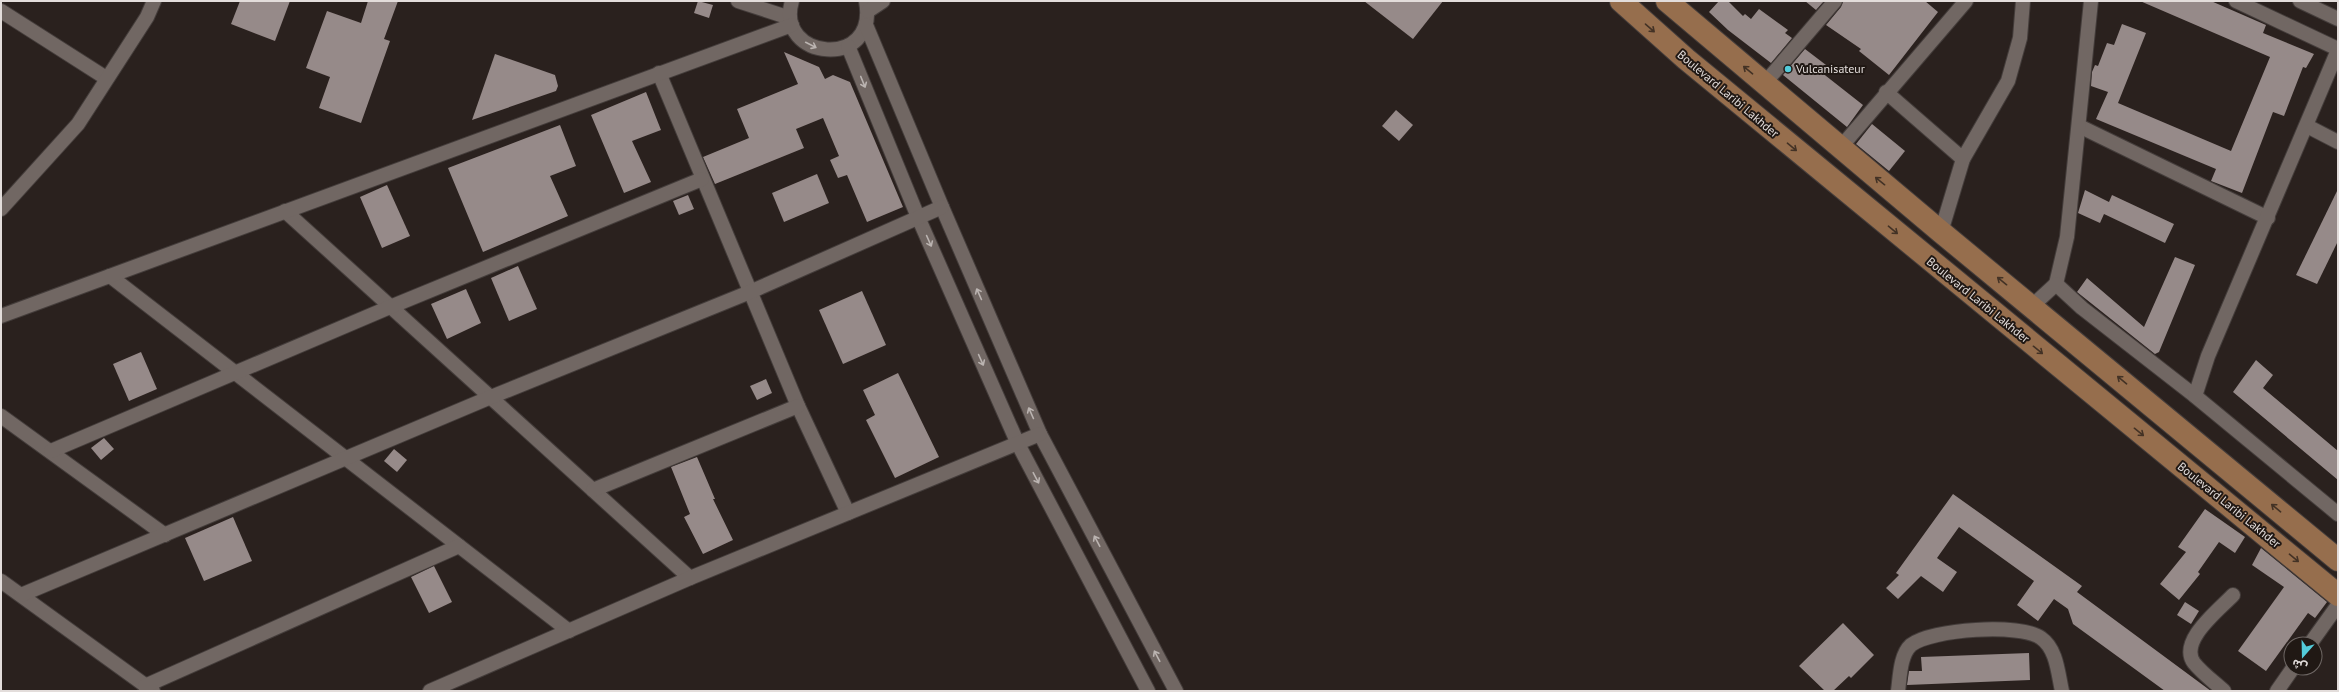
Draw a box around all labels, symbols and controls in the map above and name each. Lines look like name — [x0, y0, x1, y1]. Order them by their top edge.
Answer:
one-way arrow — [1645, 23, 1655, 32]
one-way arrow — [805, 42, 817, 50]
street label: Boulevard Laribi Lakhder — [1675, 47, 1782, 140]
place label: Vulcanisateur — [1795, 61, 1865, 76]
marker: Vulcanisateur — [1783, 64, 1793, 74]
one-way arrow — [1743, 66, 1754, 75]
one-way arrow — [859, 75, 867, 87]
one-way arrow — [1787, 143, 1798, 152]
one-way arrow — [1875, 176, 1886, 185]
one-way arrow — [1887, 226, 1898, 234]
one-way arrow — [926, 234, 933, 246]
street label: Boulevard Laribi Lakhder — [1924, 254, 2033, 346]
one-way arrow — [1996, 277, 2007, 286]
one-way arrow — [975, 289, 983, 301]
one-way arrow — [2033, 345, 2043, 354]
one-way arrow — [978, 353, 985, 365]
one-way arrow — [2116, 376, 2127, 385]
one-way arrow — [1027, 408, 1034, 420]
one-way arrow — [2133, 427, 2144, 436]
street label: Boulevard Laribi Lakhder — [2175, 459, 2284, 551]
one-way arrow — [1033, 471, 1040, 483]
one-way arrow — [2270, 504, 2281, 513]
one-way arrow — [1093, 536, 1100, 548]
one-way arrow — [2288, 554, 2299, 563]
north arrow — [2283, 636, 2323, 676]
one-way arrow — [1153, 651, 1161, 663]
text: ش — [2290, 656, 2309, 675]

